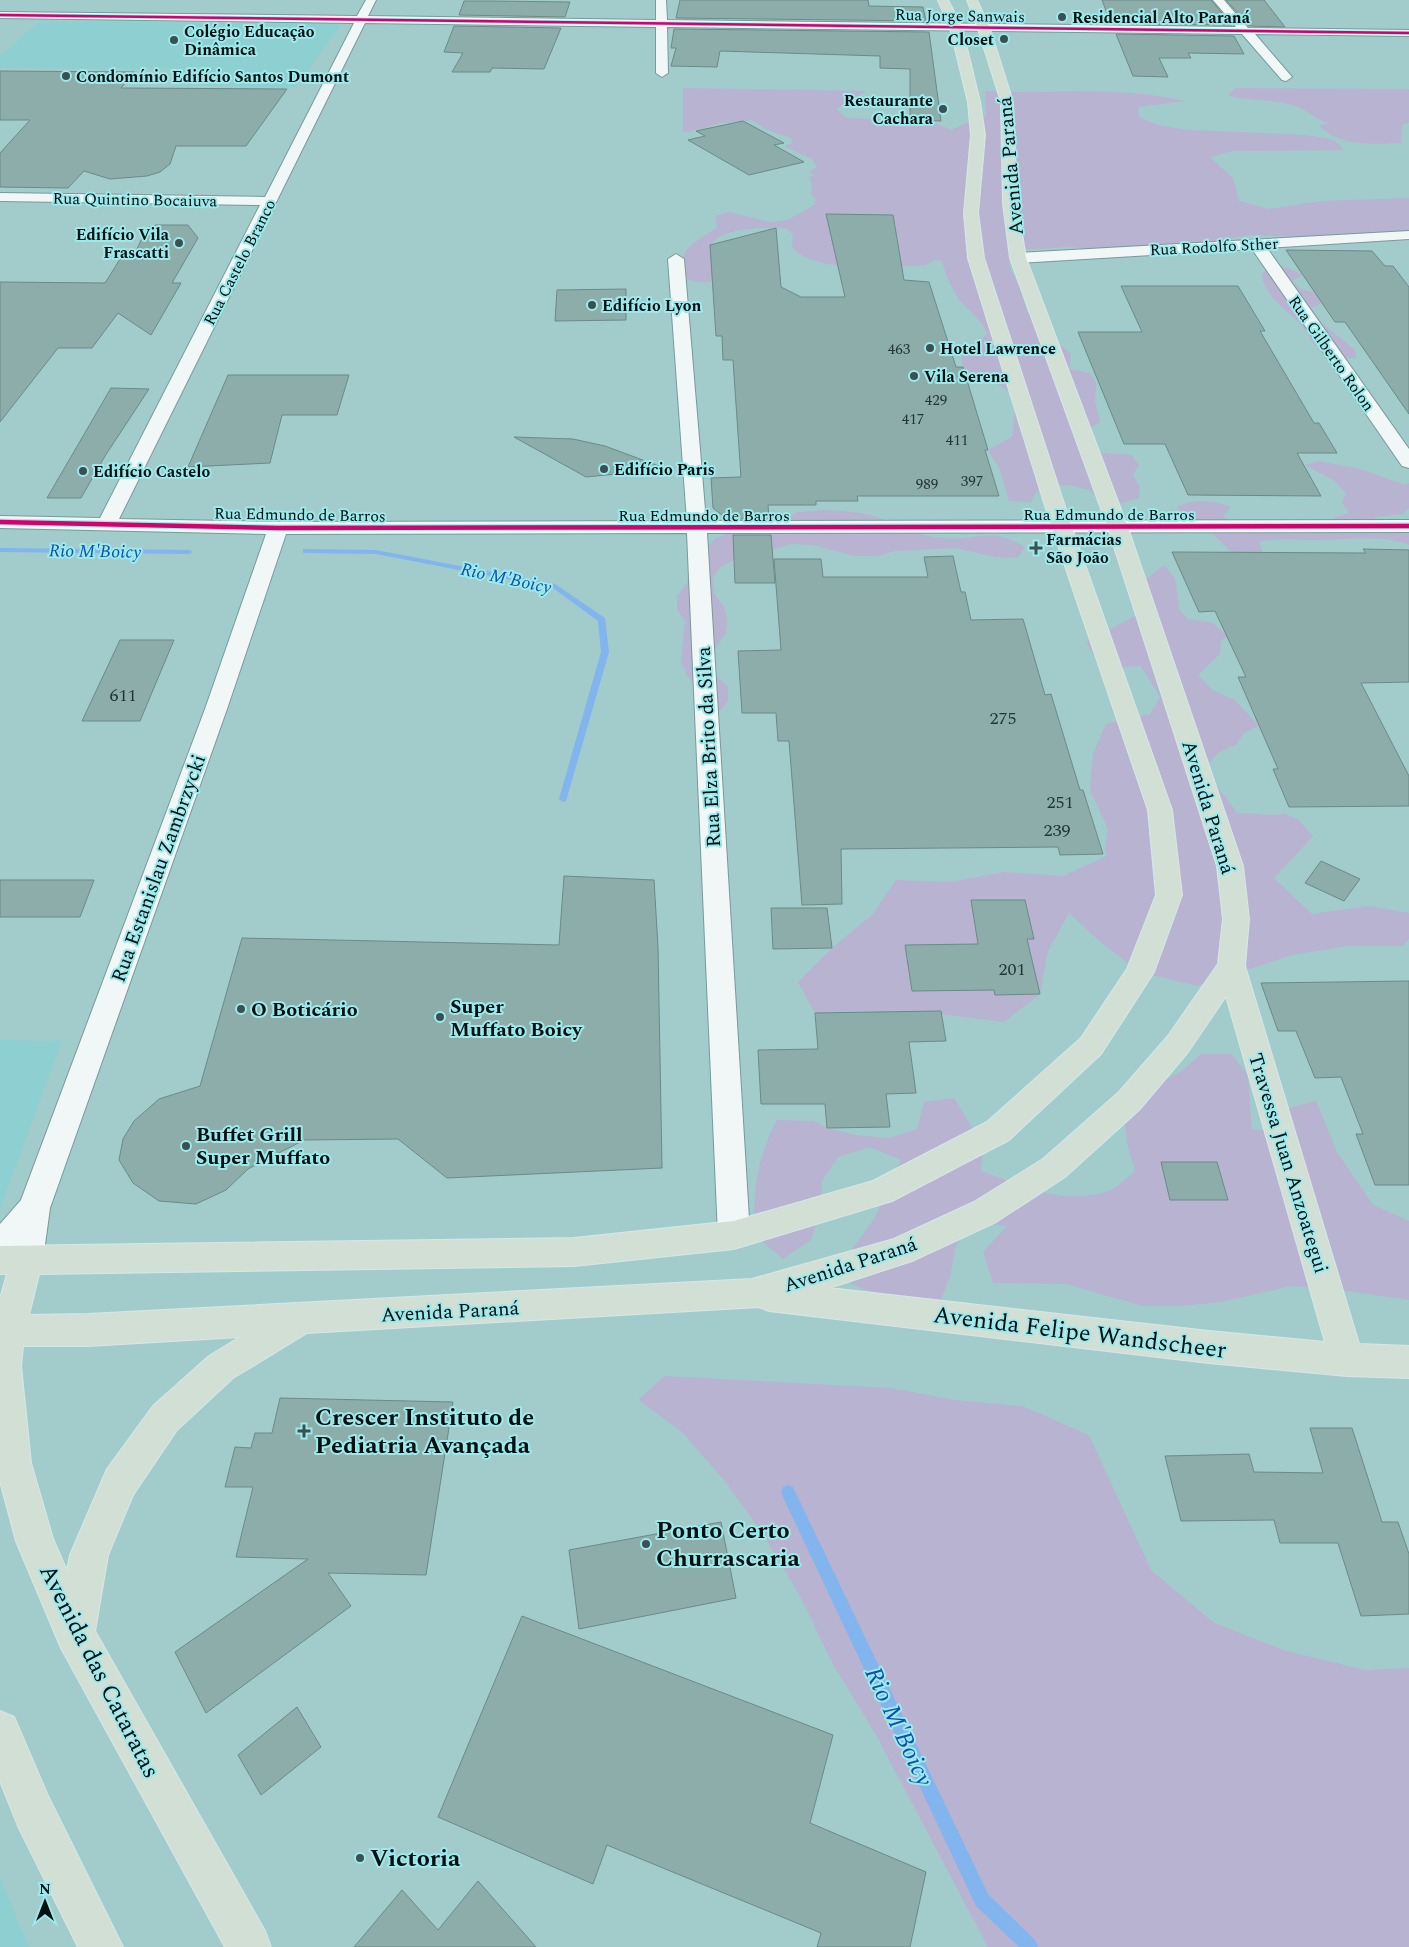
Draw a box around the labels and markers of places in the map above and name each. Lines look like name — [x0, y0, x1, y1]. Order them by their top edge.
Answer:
place label: Residencial Alto Paraná — [1072, 6, 1251, 30]
marker: Residencial Alto Paraná — [1056, 11, 1068, 23]
place label: Colégio Educação Dinâmica — [184, 20, 315, 62]
place label: Closet — [948, 28, 994, 52]
marker: Closet — [998, 33, 1010, 45]
marker: Colégio Educação Dinâmica — [168, 34, 180, 46]
place label: Condomínio Edifício Santos Dumont — [76, 65, 349, 89]
marker: Condomínio Edifício Santos Dumont — [60, 70, 72, 82]
place label: Restaurante Cachara — [844, 89, 934, 131]
marker: Restaurante Cachara — [937, 103, 949, 115]
place label: Edifício Vila Frascatti — [76, 223, 170, 265]
marker: Edifício Vila Frascatti — [173, 237, 185, 249]
place label: Edifício Lyon — [602, 294, 702, 318]
marker: Edifício Lyon — [586, 299, 598, 311]
place label: Hotel Lawrence — [940, 337, 1056, 361]
marker: Hotel Lawrence — [924, 342, 936, 354]
place label: Vila Serena — [924, 365, 1010, 389]
marker: Vila Serena — [908, 370, 920, 382]
place label: Edifício Paris — [614, 458, 715, 482]
place label: Edifício Castelo — [93, 460, 210, 484]
marker: Edifício Paris — [598, 463, 610, 475]
marker: Edifício Castelo — [77, 465, 89, 477]
place label: Farmácias São João — [1046, 528, 1122, 570]
marker: Farmácias São João — [1030, 542, 1042, 554]
place label: Super Muffato Boicy — [450, 992, 583, 1045]
place label: O Boticário — [251, 995, 358, 1025]
marker: O Boticário — [235, 1003, 247, 1015]
marker: Super Muffato Boicy — [434, 1011, 446, 1023]
place label: Buffet Grill Super Muffato — [196, 1120, 330, 1173]
marker: Buffet Grill Super Muffato — [180, 1140, 192, 1152]
place label: Crescer Instituto de Pediatria Avançada — [315, 1400, 534, 1464]
marker: Crescer Instituto de Pediatria Avançada — [297, 1424, 311, 1438]
place label: Ponto Certo Churrascaria — [656, 1513, 801, 1577]
marker: Ponto Certo Churrascaria — [640, 1538, 652, 1550]
place label: Victoria — [370, 1841, 461, 1877]
marker: Victoria — [354, 1852, 366, 1864]

